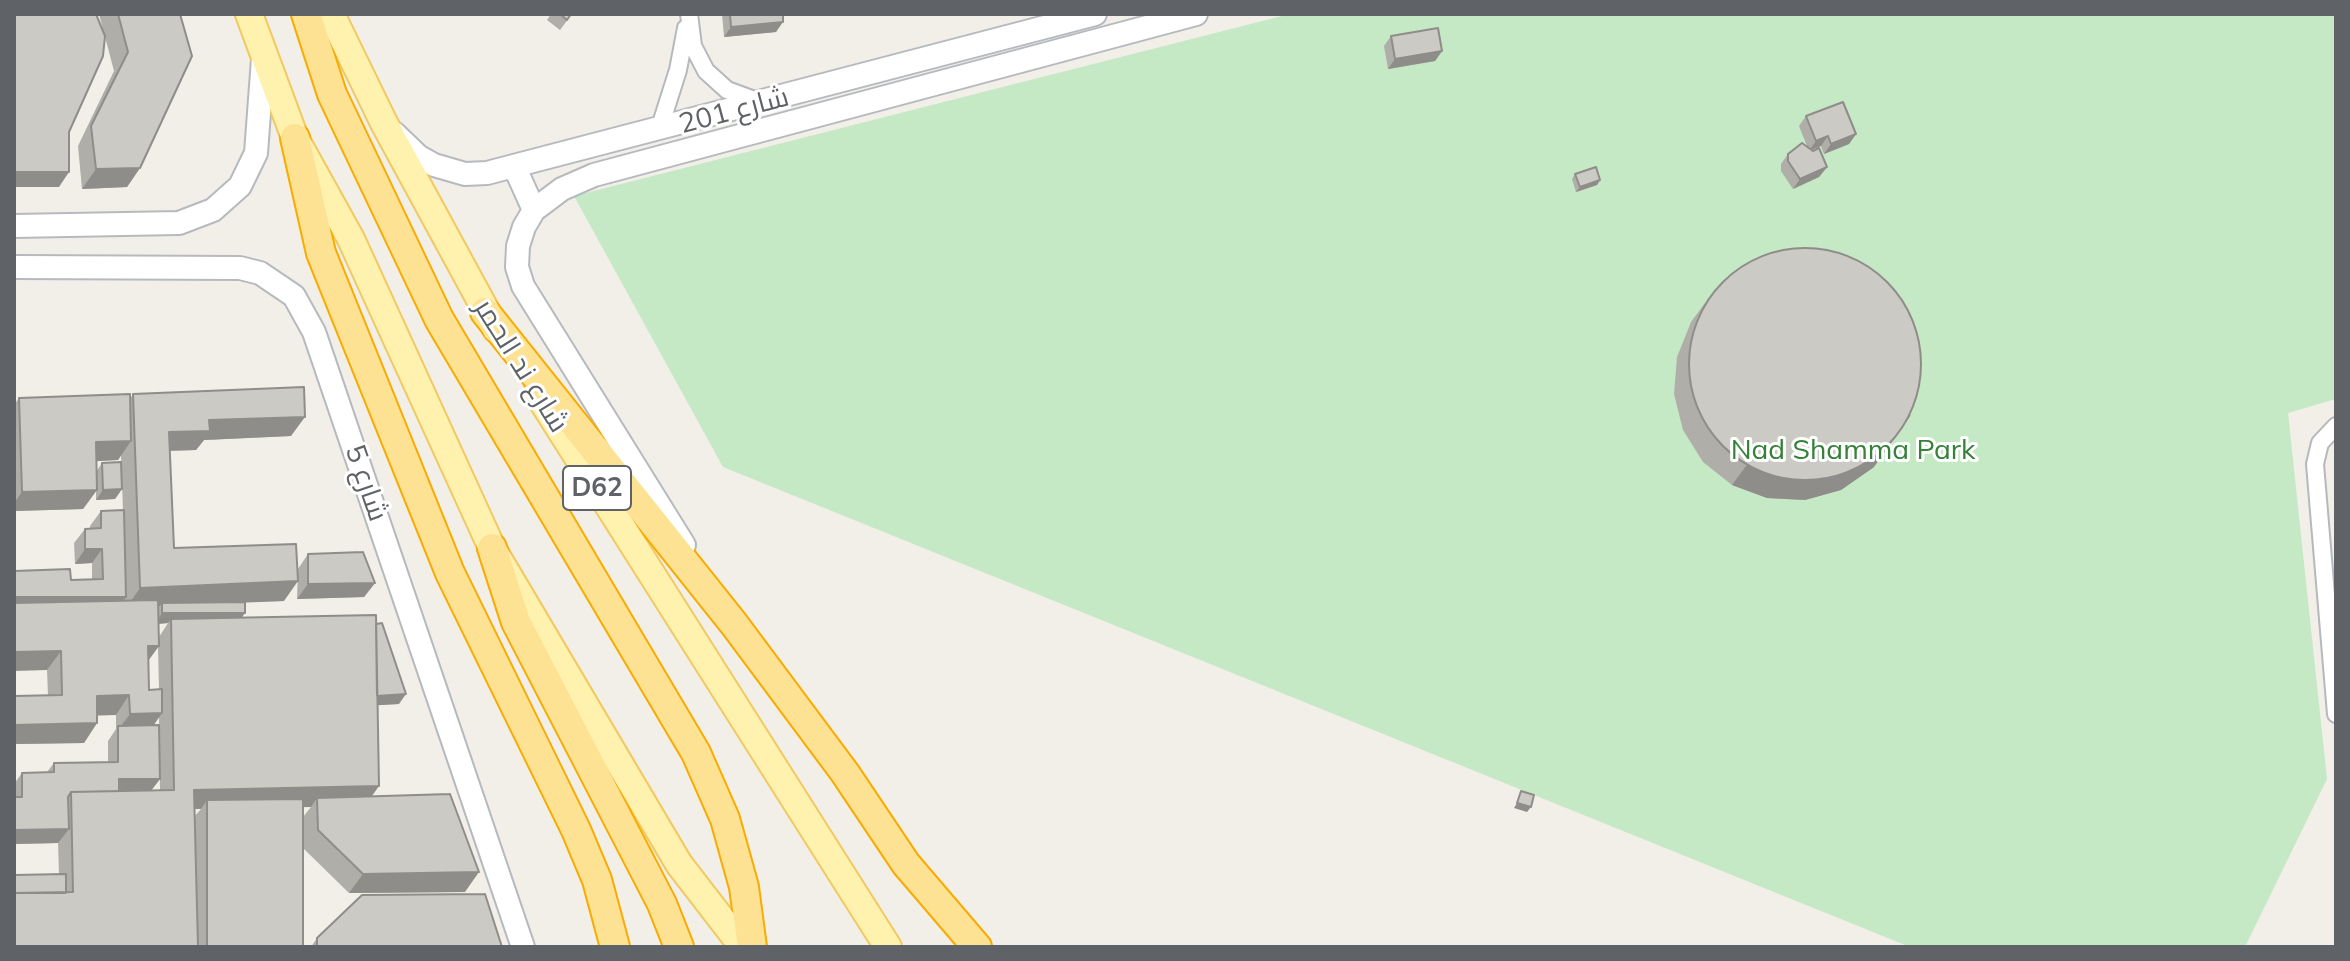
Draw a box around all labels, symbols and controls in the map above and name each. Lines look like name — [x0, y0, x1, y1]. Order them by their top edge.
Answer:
street label: شارع 201 — [676, 80, 792, 142]
street label: شارع ند الحمر — [467, 293, 575, 439]
park label: Nad Shamma Park — [1731, 434, 1975, 468]
street label: شارع 5 — [337, 440, 395, 526]
road number: D62 — [563, 466, 631, 510]

